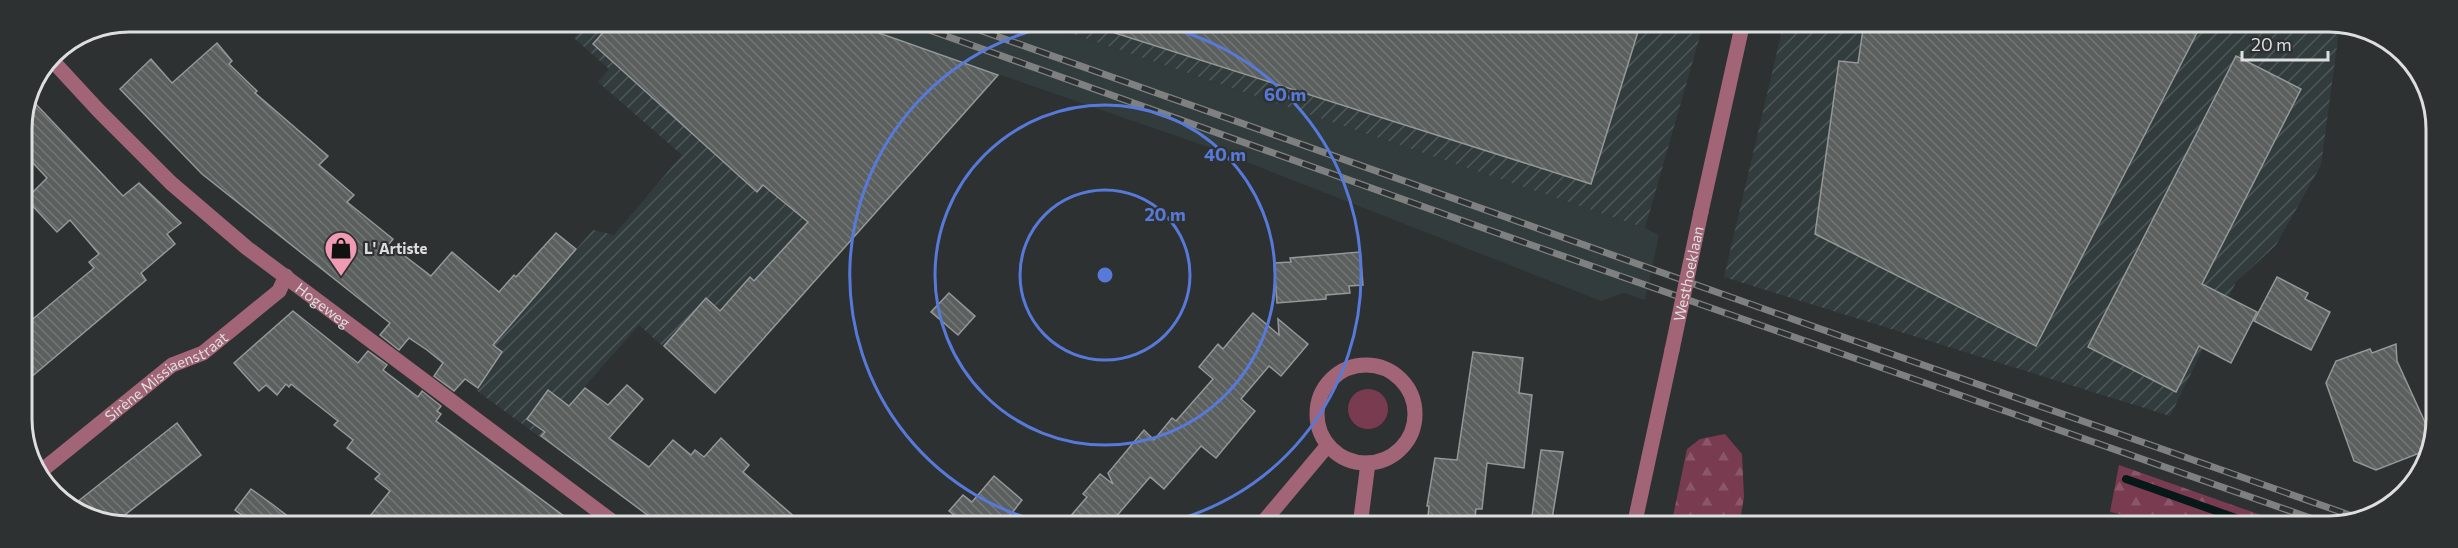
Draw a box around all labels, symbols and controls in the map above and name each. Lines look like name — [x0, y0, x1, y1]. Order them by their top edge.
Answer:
scale bar — [2242, 24, 2328, 62]
text: 20 m — [2251, 33, 2292, 55]
text: 60 m — [1264, 83, 1306, 105]
text: 40 m — [1204, 143, 1246, 165]
text: 20 m — [1144, 203, 1186, 225]
street label: Westhoeklaan — [1669, 224, 1707, 323]
shop icon: L' Artiste — [323, 230, 359, 277]
place label: L' Artiste — [364, 239, 428, 257]
centre of rings — [1095, 265, 1115, 285]
street label: Hogeweg — [292, 279, 354, 331]
street label: Sirène Missiaenstraat — [101, 328, 231, 425]

